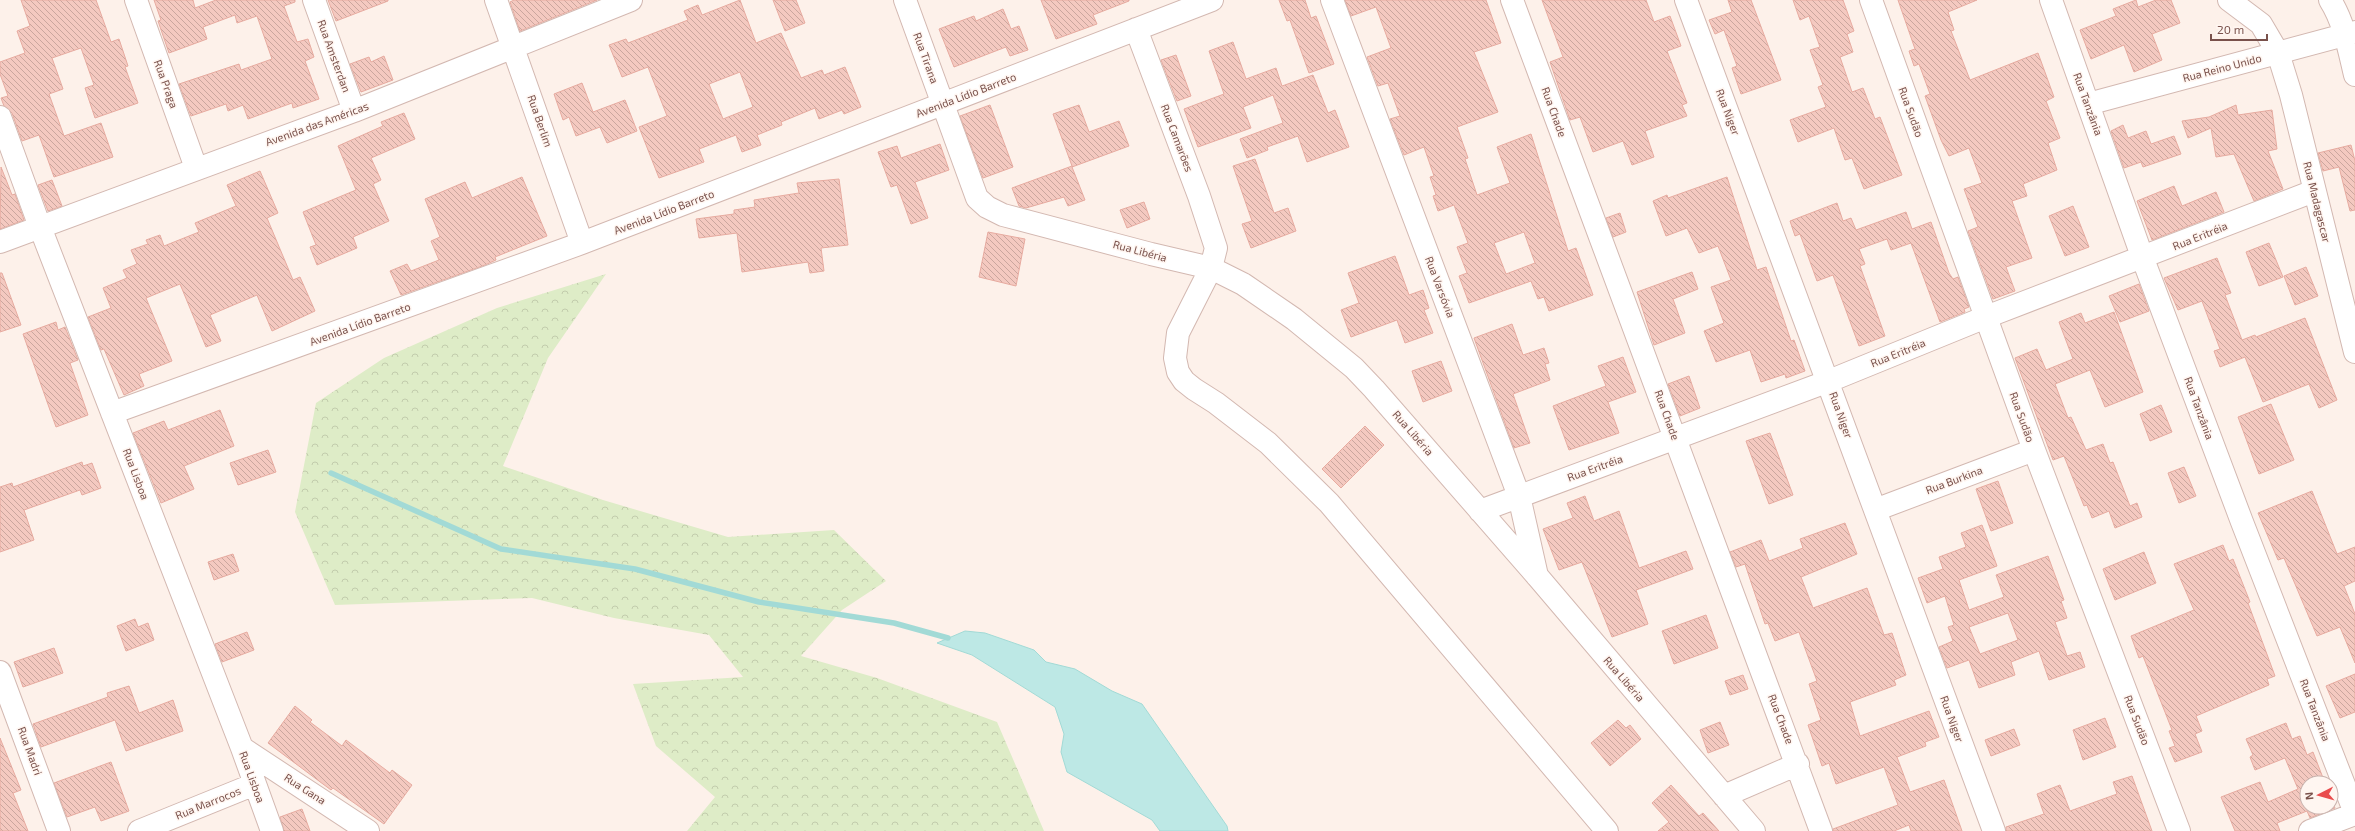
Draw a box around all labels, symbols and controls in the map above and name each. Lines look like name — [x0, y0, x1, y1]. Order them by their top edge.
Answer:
scale bar — [2211, 16, 2267, 42]
street label: Rua Amsterdan — [315, 18, 354, 94]
text: 20 m — [2217, 22, 2244, 36]
street label: Rua Tirana — [911, 31, 942, 85]
street label: Rua Reino Unido — [2181, 51, 2263, 84]
street label: Rua Praga — [152, 58, 181, 110]
street label: Avenida Lídio Barreto — [914, 69, 1018, 120]
street label: Rua Tanzânia — [2071, 71, 2106, 137]
street label: Rua Chade — [1539, 85, 1570, 139]
street label: Rua Sudão — [1896, 85, 1927, 139]
street label: Rua Niger — [1714, 87, 1743, 137]
street label: Rua Berlim — [525, 93, 555, 149]
street label: Avenida das Américas — [263, 99, 371, 148]
street label: Rua Camarões — [1159, 102, 1197, 174]
street label: Rua Madagascar — [2301, 160, 2334, 244]
street label: Avenida Lídio Barreto — [612, 186, 716, 237]
street label: Rua Eritréia — [2170, 219, 2229, 252]
street label: Rua Libéria — [1112, 237, 1169, 264]
street label: Rua Varsóvia — [1423, 254, 1458, 319]
street label: Avenida Lídio Barreto — [308, 299, 412, 348]
street label: Rua Eritréia — [1868, 336, 1927, 369]
street label: Rua Tanzânia — [2182, 375, 2217, 441]
street label: Rua Chade — [1652, 388, 1683, 442]
street label: Rua Niger — [1827, 390, 1856, 440]
street label: Rua Sudão — [2007, 390, 2038, 444]
street label: Rua Libéria — [1390, 408, 1436, 458]
street label: Rua Lisboa — [121, 446, 152, 501]
street label: Rua Eritréia — [1565, 452, 1624, 484]
street label: Rua Burkina — [1924, 463, 1984, 496]
street label: Rua Libéria — [1601, 654, 1647, 704]
street label: Rua Tanzânia — [2298, 677, 2333, 743]
street label: Rua Chade — [1766, 692, 1797, 746]
street label: Rua Sudão — [2122, 693, 2153, 747]
street label: Rua Niger — [1938, 694, 1967, 744]
street label: Rua Madri — [16, 725, 45, 777]
street label: Rua Lisboa — [237, 749, 268, 804]
street label: Rua Gana — [282, 770, 328, 807]
north arrow — [2299, 775, 2339, 815]
street label: Rua Marrocos — [173, 783, 243, 822]
text: N — [2302, 791, 2315, 801]

